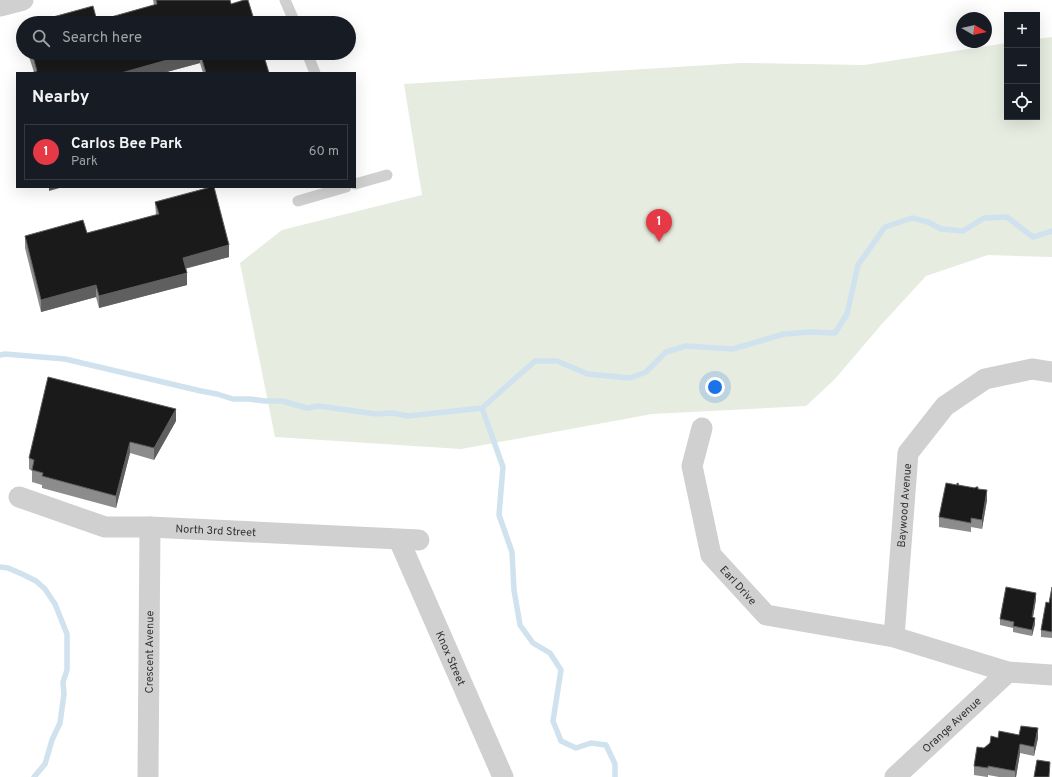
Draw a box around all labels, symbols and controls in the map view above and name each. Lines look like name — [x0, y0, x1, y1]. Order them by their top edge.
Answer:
north arrow — [956, 12, 992, 48]
map controls — [1004, 12, 1040, 120]
button: + — [1004, 12, 1040, 48]
search box — [16, 16, 356, 60]
icon: search — [30, 27, 52, 49]
text: Search here — [62, 29, 142, 48]
button: − — [1004, 48, 1040, 84]
button: locate — [1004, 84, 1040, 120]
text: Nearby — [32, 87, 89, 109]
text: Carlos Bee Park — [71, 135, 182, 154]
text: 1 — [43, 144, 49, 160]
text: 60 m — [309, 144, 339, 160]
text: Park — [71, 154, 98, 170]
pin: 1 — [646, 209, 672, 242]
your location — [705, 377, 725, 397]
street label: Baywood Avenue — [895, 463, 915, 548]
street label: North 3rd Street — [175, 522, 257, 540]
street label: Earl Drive — [716, 563, 759, 608]
street label: Crescent Avenue — [143, 610, 157, 693]
street label: Knox Street — [432, 629, 468, 688]
street label: Orange Avenue — [920, 694, 985, 756]

